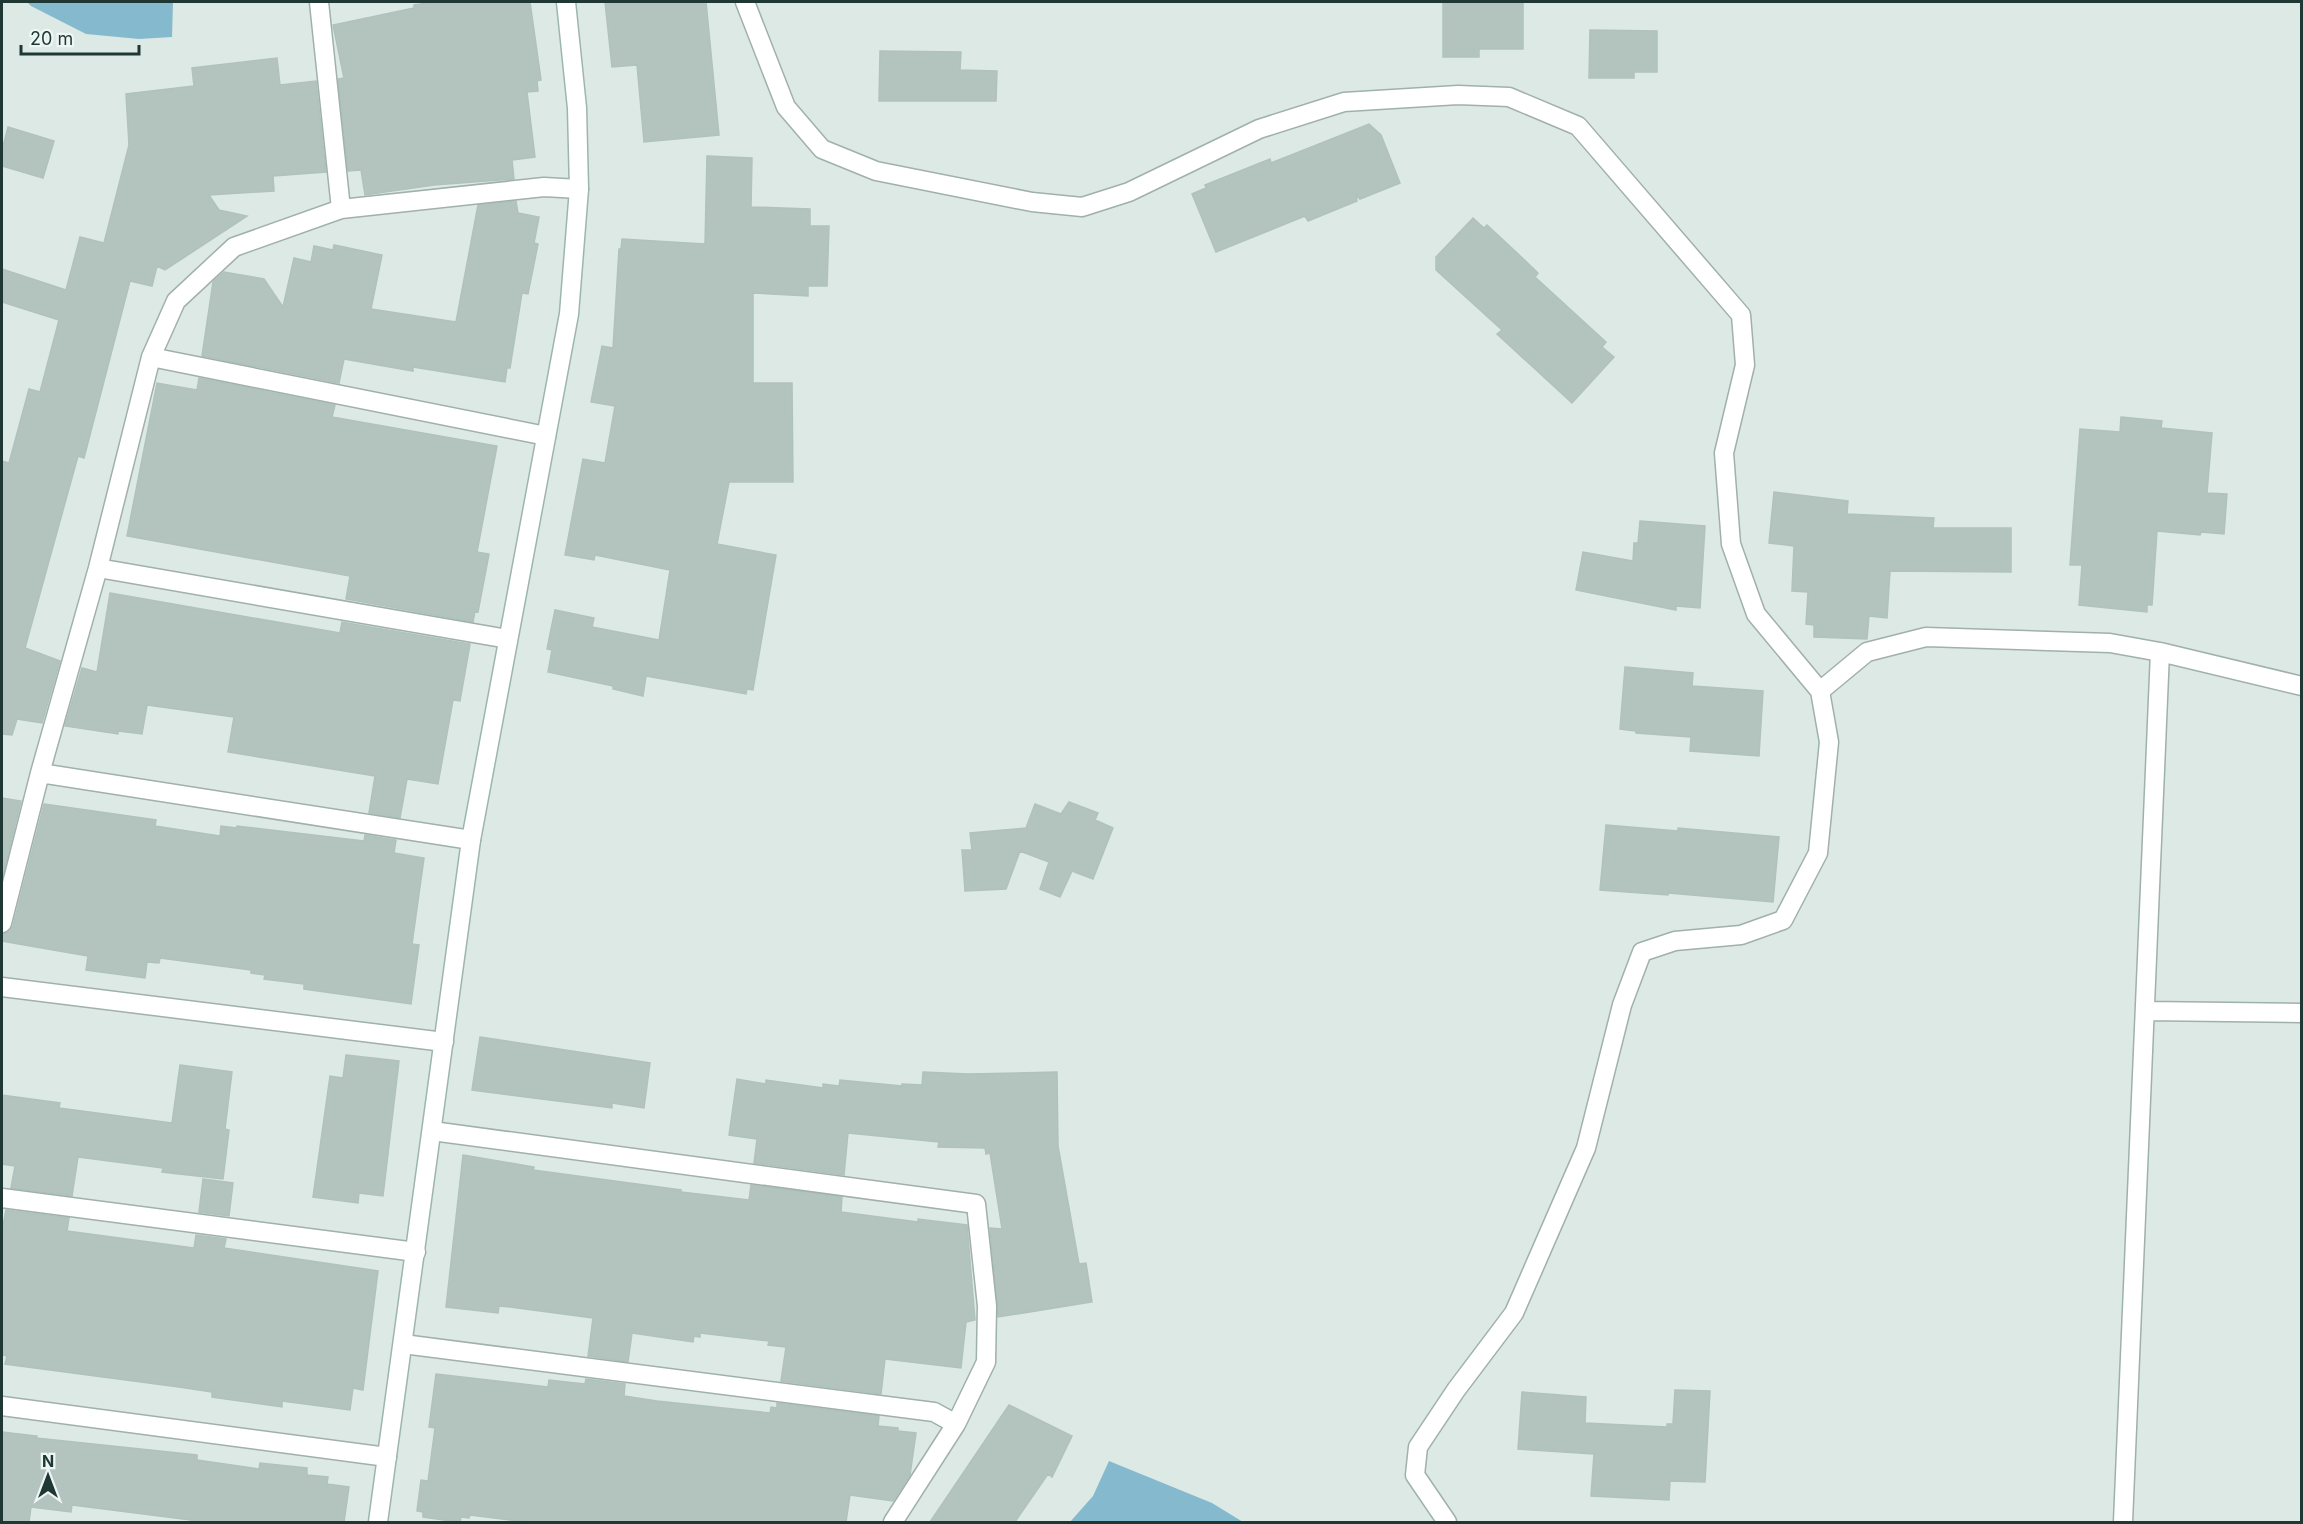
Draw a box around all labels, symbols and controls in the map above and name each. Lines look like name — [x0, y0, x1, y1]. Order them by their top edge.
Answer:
scale bar — [21, 18, 140, 56]
text: 20 m — [30, 28, 73, 49]
north arrow — [18, 1446, 78, 1506]
text: N — [42, 1451, 54, 1471]

